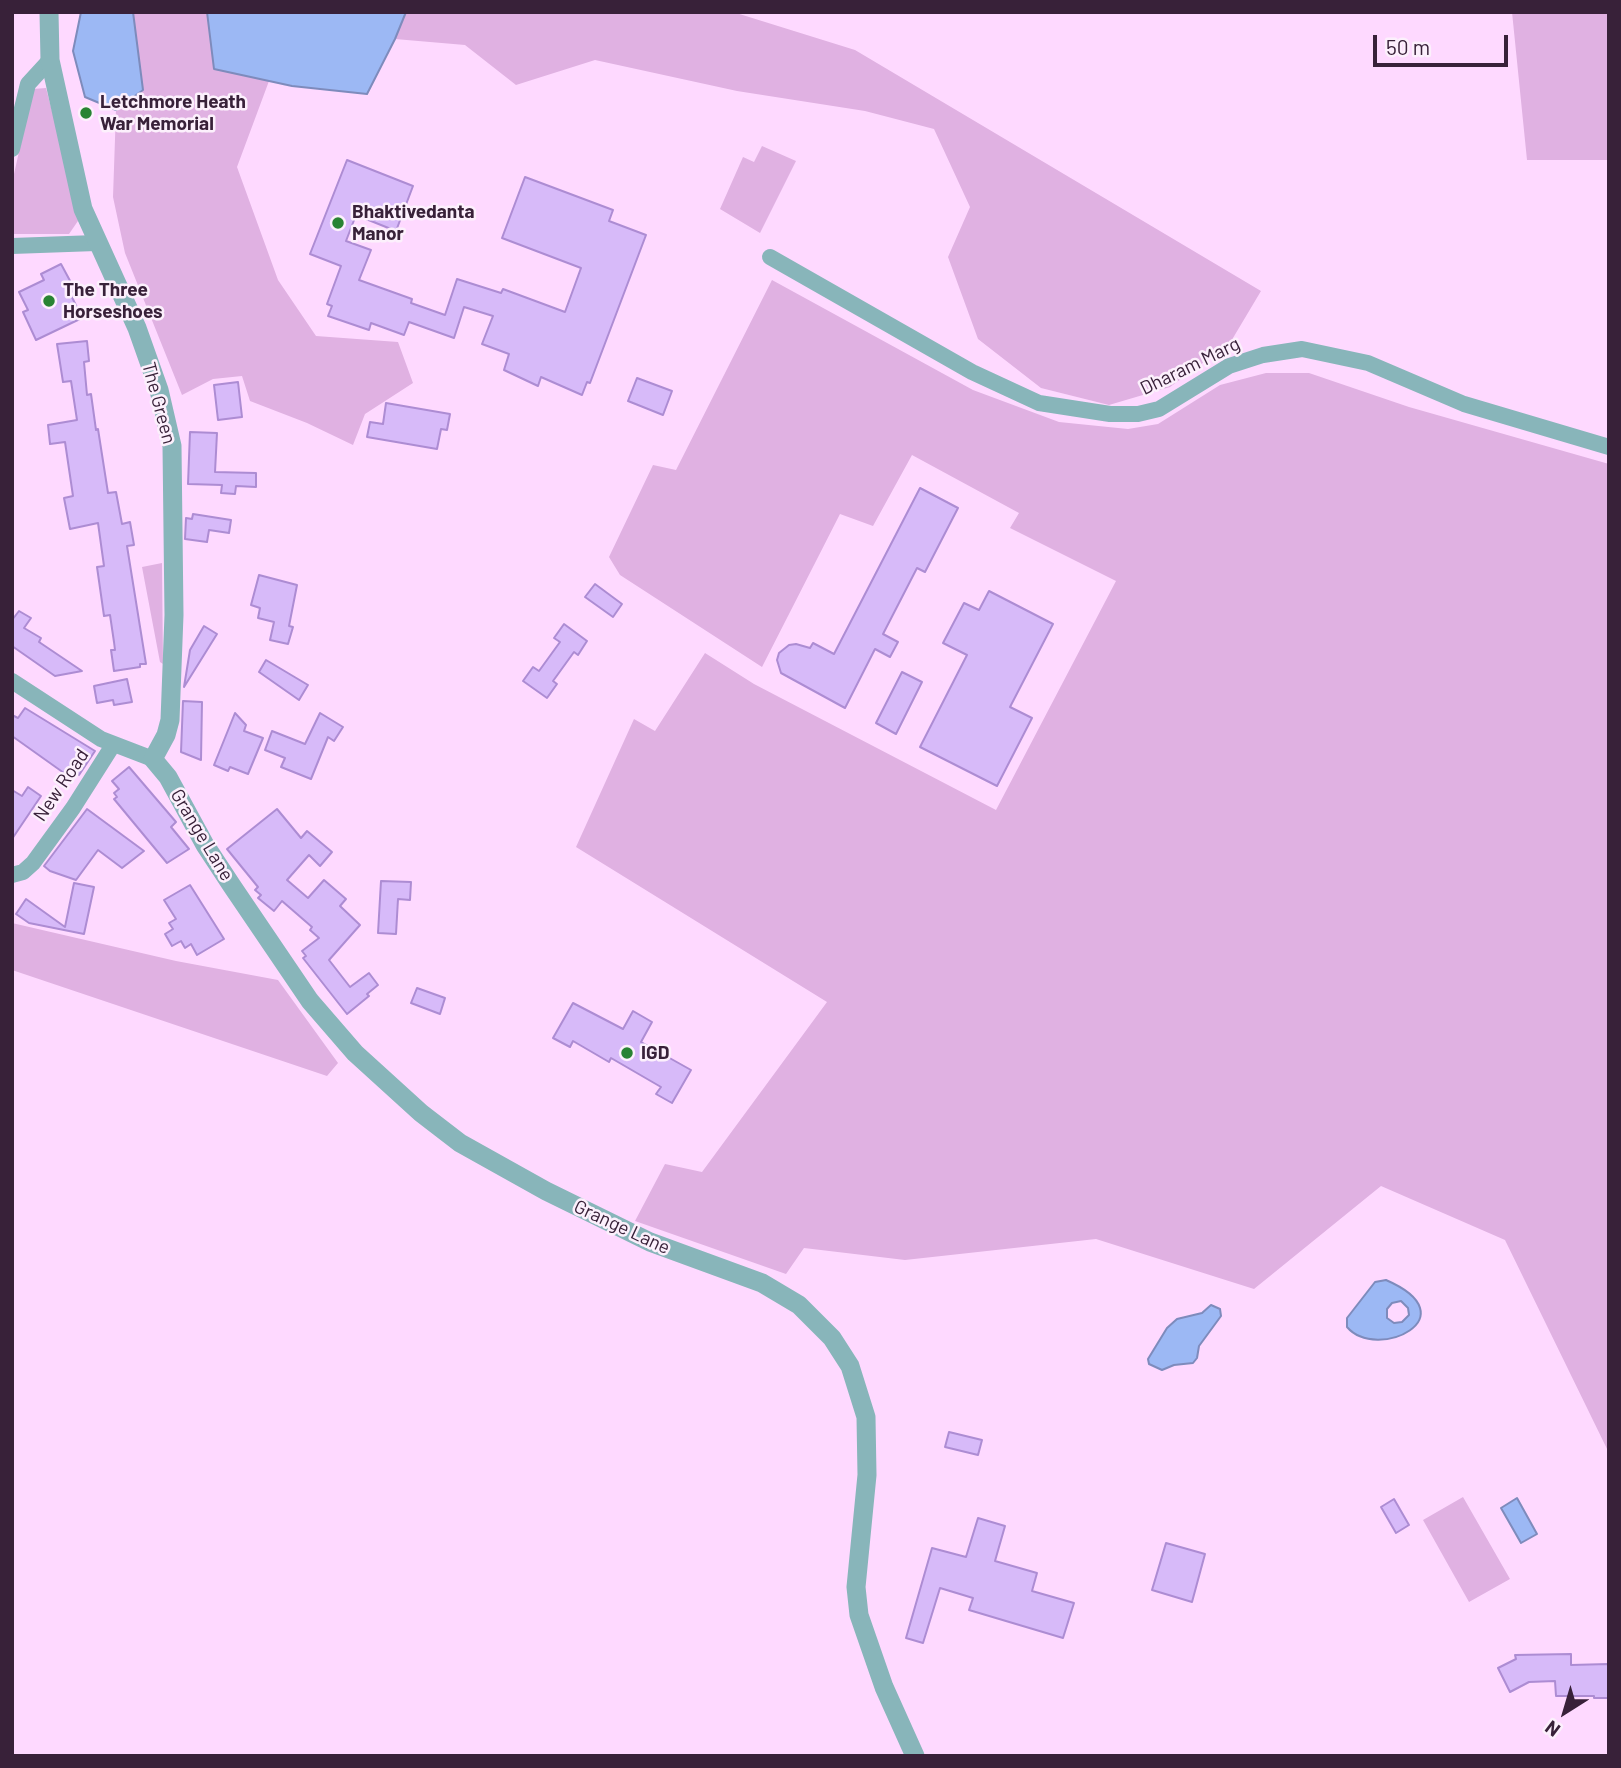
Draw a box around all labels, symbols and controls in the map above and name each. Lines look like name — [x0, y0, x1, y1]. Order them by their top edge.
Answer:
scale bar — [1376, 21, 1511, 65]
text: 50 m — [1386, 34, 1430, 59]
place label: Letchmore Heath War Memorial — [100, 91, 246, 135]
marker: Letchmore Heath War Memorial — [78, 105, 94, 121]
place label: Bhaktivedanta Manor — [352, 201, 474, 245]
marker: Bhaktivedanta Manor — [330, 215, 346, 231]
place label: The Three Horseshoes — [63, 279, 163, 323]
marker: The Three Horseshoes — [41, 293, 57, 309]
street label: Dharam Marg — [1136, 332, 1244, 400]
street label: The Green — [137, 360, 181, 446]
street label: New Road — [29, 745, 93, 825]
street label: Grange Lane — [166, 785, 238, 885]
place label: IGD — [641, 1042, 669, 1064]
marker: IGD — [619, 1045, 635, 1061]
street label: Grange Lane — [570, 1195, 674, 1259]
north arrow — [1530, 1677, 1600, 1747]
text: N — [1540, 1716, 1564, 1742]

